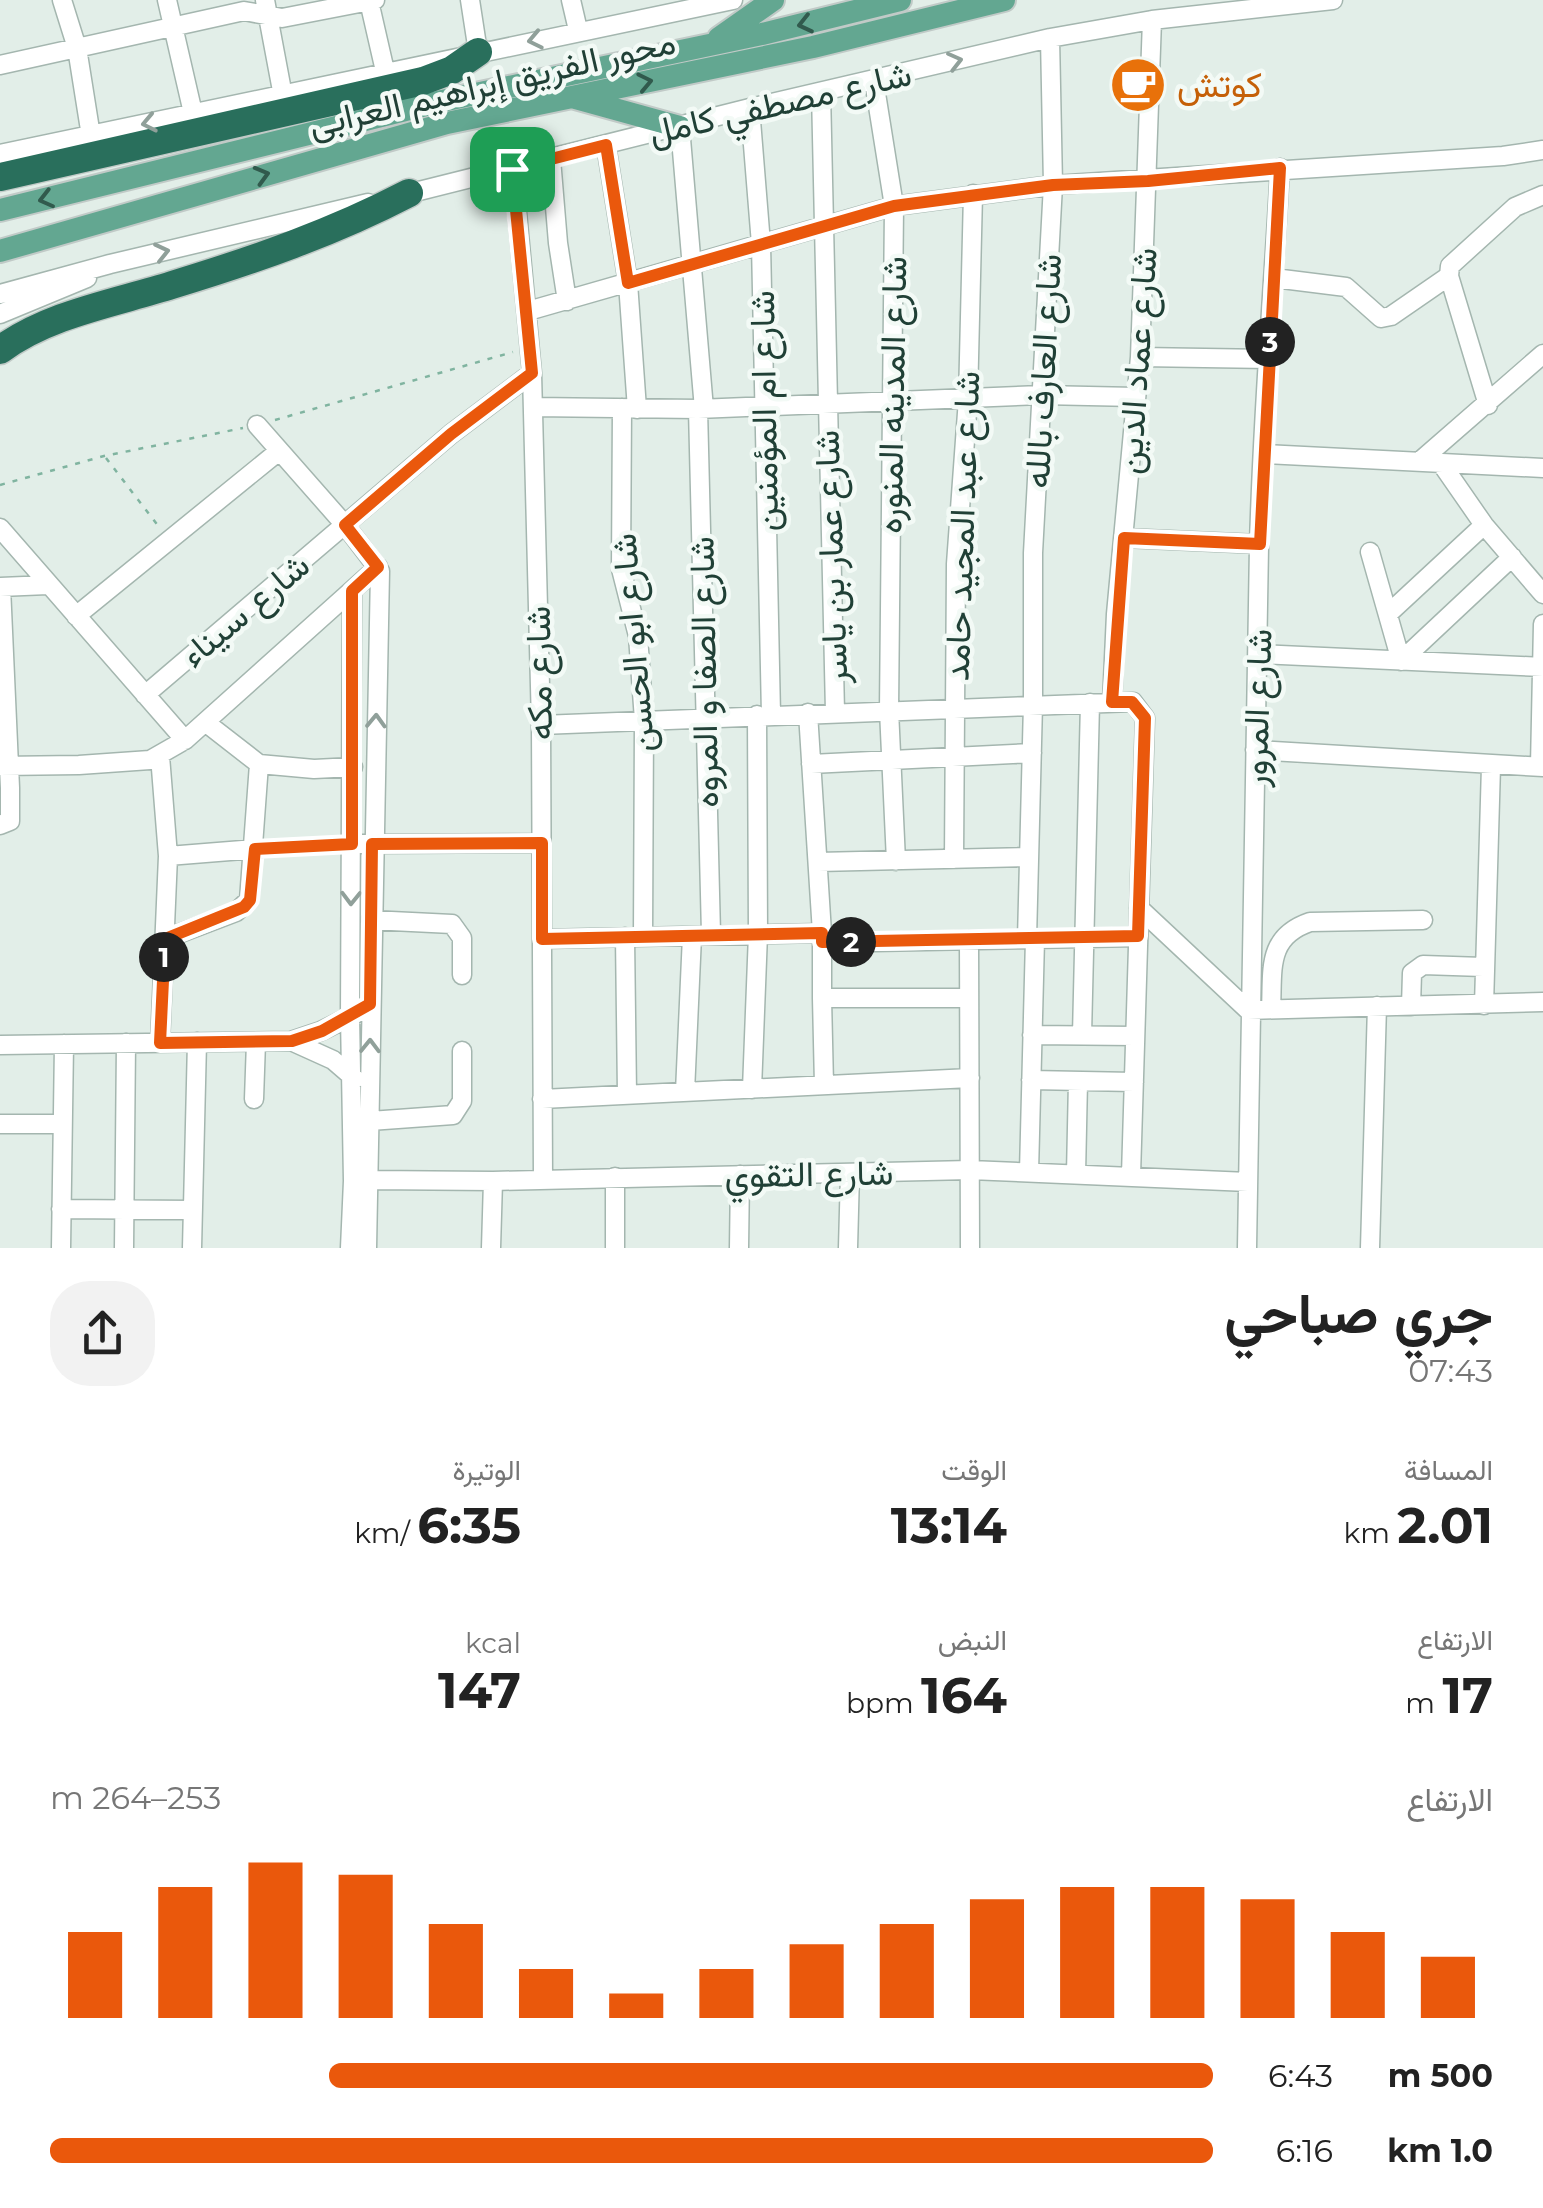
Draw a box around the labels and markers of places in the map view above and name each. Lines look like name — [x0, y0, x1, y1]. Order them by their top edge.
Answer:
cafe icon: كوتش — [1108, 55, 1168, 115]
place label: كوتش — [1177, 63, 1262, 107]
pin — [470, 127, 555, 212]
pin: 3 — [1245, 317, 1295, 367]
pin: 2 — [826, 917, 876, 967]
pin: 1 — [139, 932, 189, 982]

